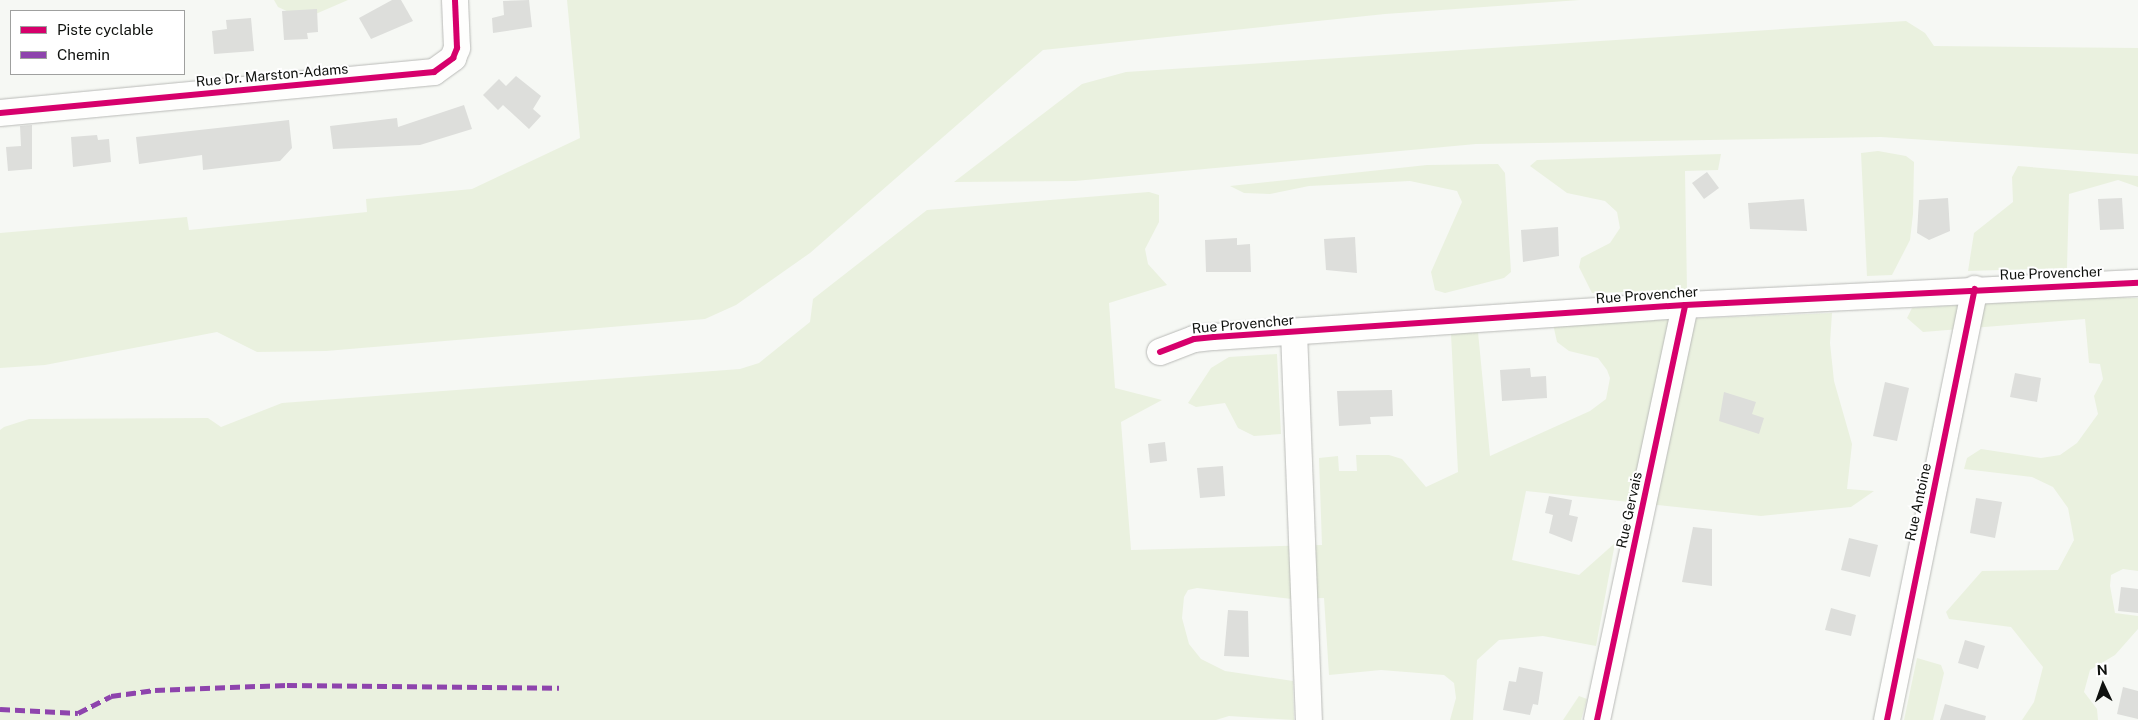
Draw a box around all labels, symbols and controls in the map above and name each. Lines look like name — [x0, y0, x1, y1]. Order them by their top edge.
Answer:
legend — [10, 10, 185, 75]
text: Piste cyclable — [57, 21, 154, 38]
text: Chemin — [57, 46, 110, 63]
street label: Rue Dr. Marston-Adams — [195, 60, 349, 90]
street label: Rue Provencher — [1999, 263, 2103, 283]
street label: Rue Provencher — [1595, 283, 1699, 307]
street label: Rue Provencher — [1191, 311, 1295, 337]
street label: Rue Antoine — [1902, 461, 1934, 543]
street label: Rue Gervais — [1613, 470, 1645, 550]
north arrow — [2078, 660, 2128, 710]
text: N — [2096, 662, 2108, 678]

